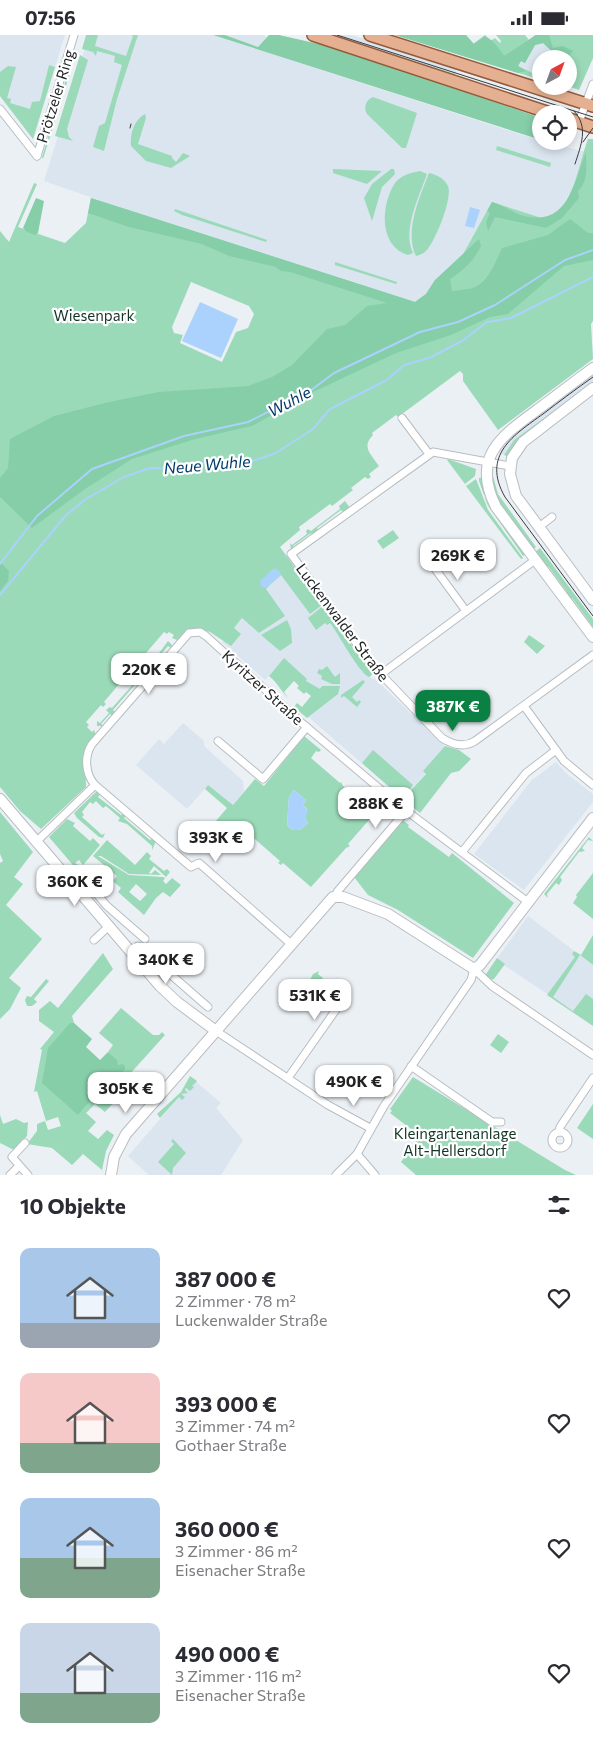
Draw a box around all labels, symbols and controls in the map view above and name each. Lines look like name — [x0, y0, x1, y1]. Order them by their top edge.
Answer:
text: 07:56 — [25, 6, 76, 29]
street label: Prötzeler Ring — [32, 47, 78, 145]
north arrow — [532, 50, 578, 95]
map controls — [532, 50, 577, 150]
button: locate — [532, 105, 577, 150]
park label: Wiesenpark — [53, 306, 135, 324]
water label: Wuhle — [264, 382, 314, 420]
water label: Neue Wuhle — [163, 451, 252, 477]
pin: 269K € — [417, 539, 499, 581]
text: 269K € — [431, 545, 485, 564]
street label: Luckenwalder Straße — [293, 559, 393, 685]
street label: Kyritzer Straße — [219, 646, 307, 728]
pin: 220K € — [108, 653, 190, 695]
text: 220K € — [122, 659, 176, 678]
pin: 387K € — [412, 689, 494, 732]
text: 387K € — [426, 696, 480, 715]
pin: 288K € — [335, 787, 417, 829]
text: 288K € — [349, 793, 403, 812]
pin: 393K € — [175, 821, 257, 863]
text: 393K € — [189, 827, 243, 846]
pin: 360K € — [34, 865, 116, 907]
text: 360K € — [47, 871, 103, 890]
pin: 340K € — [125, 943, 207, 985]
text: 340K € — [138, 949, 194, 968]
pin: 531K € — [274, 979, 356, 1021]
text: 531K € — [289, 985, 341, 1004]
pin: 490K € — [313, 1065, 395, 1107]
pin: 305K € — [85, 1071, 167, 1114]
text: 490K € — [326, 1071, 382, 1090]
text: 305K € — [99, 1078, 153, 1097]
park label: Kleingartenanlage Alt-Hellersdorf — [394, 1124, 516, 1159]
icon: filters — [545, 1191, 573, 1219]
text: 10 Objekte — [20, 1193, 126, 1218]
text: 387 000 € — [175, 1266, 276, 1291]
icon: home — [60, 1268, 120, 1328]
icon: heart — [545, 1284, 573, 1312]
text: 2 Zimmer · 78 m² — [175, 1291, 296, 1310]
text: Luckenwalder Straße — [175, 1310, 327, 1329]
text: 393 000 € — [175, 1391, 277, 1416]
icon: home — [60, 1393, 120, 1453]
icon: heart — [545, 1409, 573, 1437]
text: 3 Zimmer · 74 m² — [175, 1416, 295, 1435]
text: Gothaer Straße — [175, 1435, 287, 1454]
text: 360 000 € — [175, 1516, 279, 1541]
icon: home — [60, 1518, 120, 1578]
icon: heart — [545, 1534, 573, 1562]
text: 3 Zimmer · 86 m² — [175, 1541, 298, 1560]
text: Eisenacher Straße — [175, 1560, 305, 1579]
text: 490 000 € — [175, 1641, 279, 1666]
icon: home — [60, 1643, 120, 1703]
icon: heart — [545, 1659, 573, 1687]
text: 3 Zimmer · 116 m² — [175, 1666, 302, 1685]
text: Eisenacher Straße — [175, 1685, 305, 1704]

